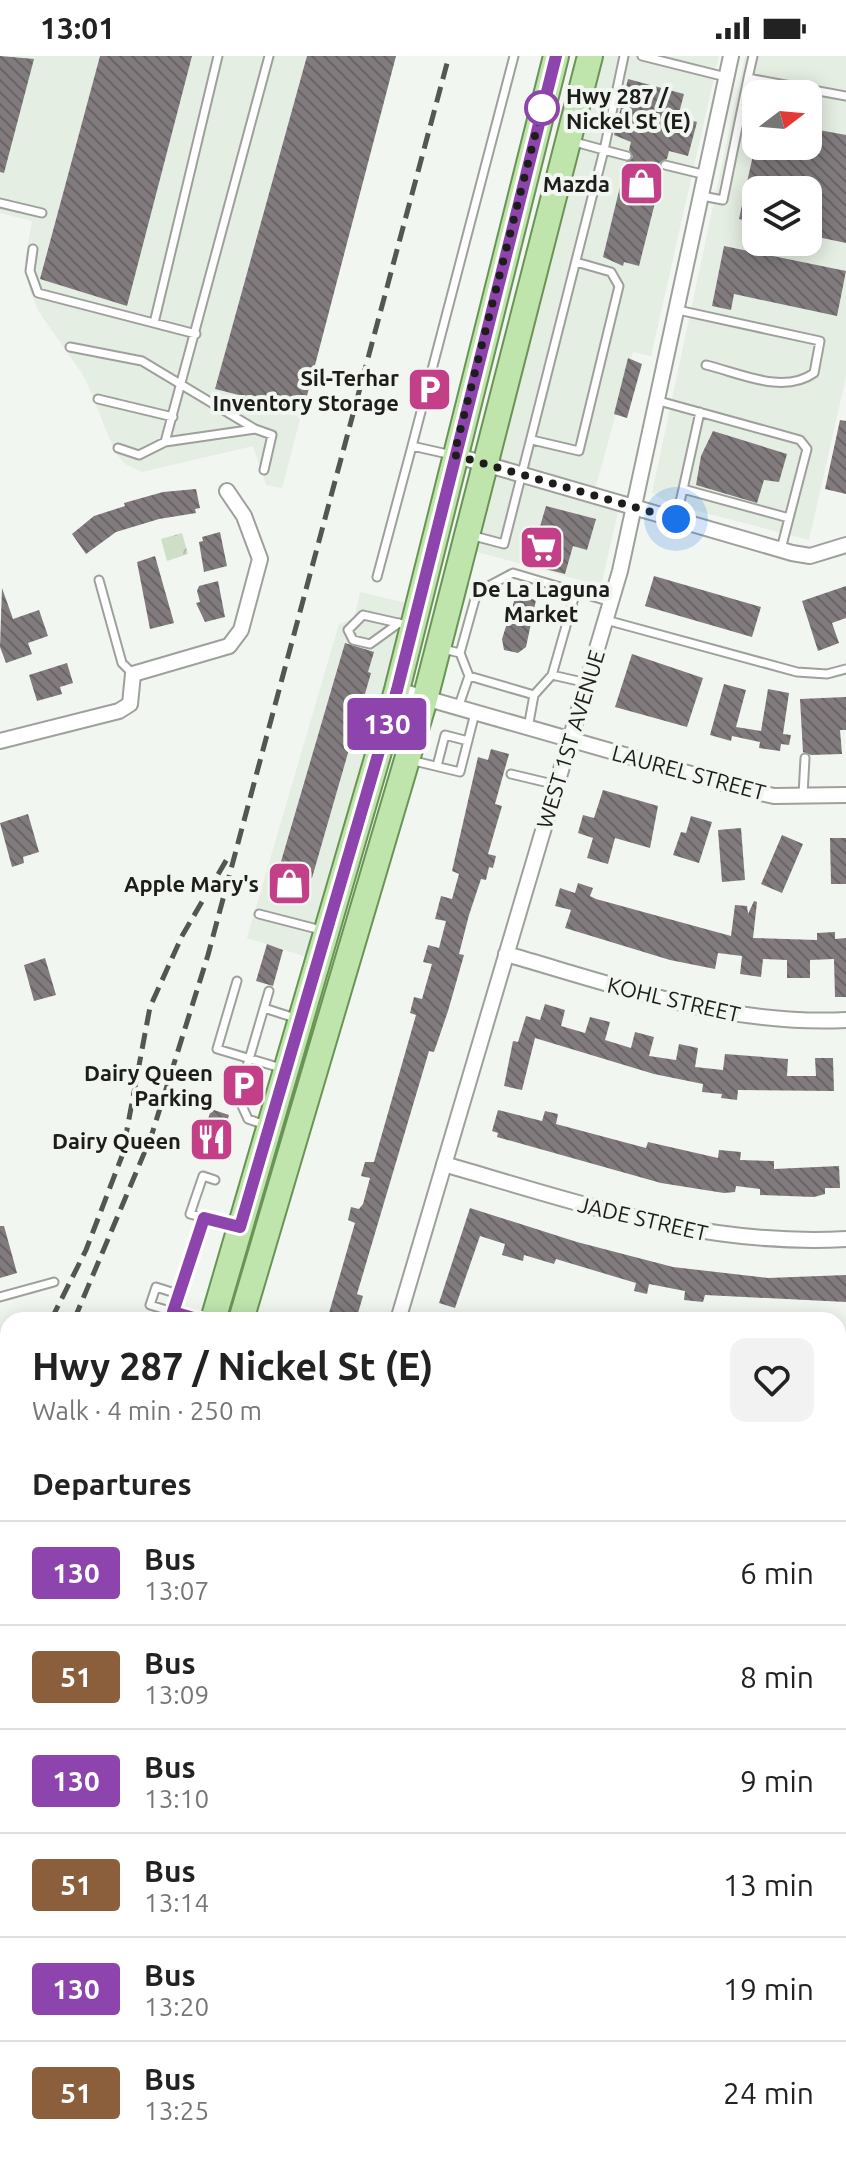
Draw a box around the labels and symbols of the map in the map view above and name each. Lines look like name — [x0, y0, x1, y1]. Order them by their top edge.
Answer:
north arrow — [742, 80, 822, 160]
place label: Hwy 287 / Nickel St (E) — [566, 83, 691, 134]
marker: Hwy 287 / Nickel St (E) — [525, 91, 559, 125]
shop icon: Mazda — [617, 159, 665, 207]
place label: Mazda — [543, 171, 610, 196]
place label: Sil-Terhar Inventory Storage — [212, 365, 399, 415]
parking icon: Sil-Terhar Inventory Storage — [406, 366, 454, 414]
your location — [656, 499, 696, 539]
supermarket icon: De La Laguna Market — [517, 523, 565, 571]
place label: De La Laguna Market — [472, 576, 610, 626]
street label: WEST 1ST AVENUE — [531, 647, 609, 831]
line badge: 130 — [341, 698, 433, 750]
street label: LAUREL STREET — [610, 740, 768, 804]
shop icon: Apple Mary's — [266, 859, 314, 907]
place label: Apple Mary's — [124, 871, 259, 896]
street label: KOHL STREET — [605, 972, 743, 1026]
place label: Dairy Queen Parking — [84, 1060, 213, 1110]
parking icon: Dairy Queen Parking — [220, 1061, 268, 1109]
restaurant icon: Dairy Queen — [188, 1116, 236, 1164]
place label: Dairy Queen — [52, 1128, 181, 1153]
street label: JADE STREET — [576, 1191, 710, 1245]

